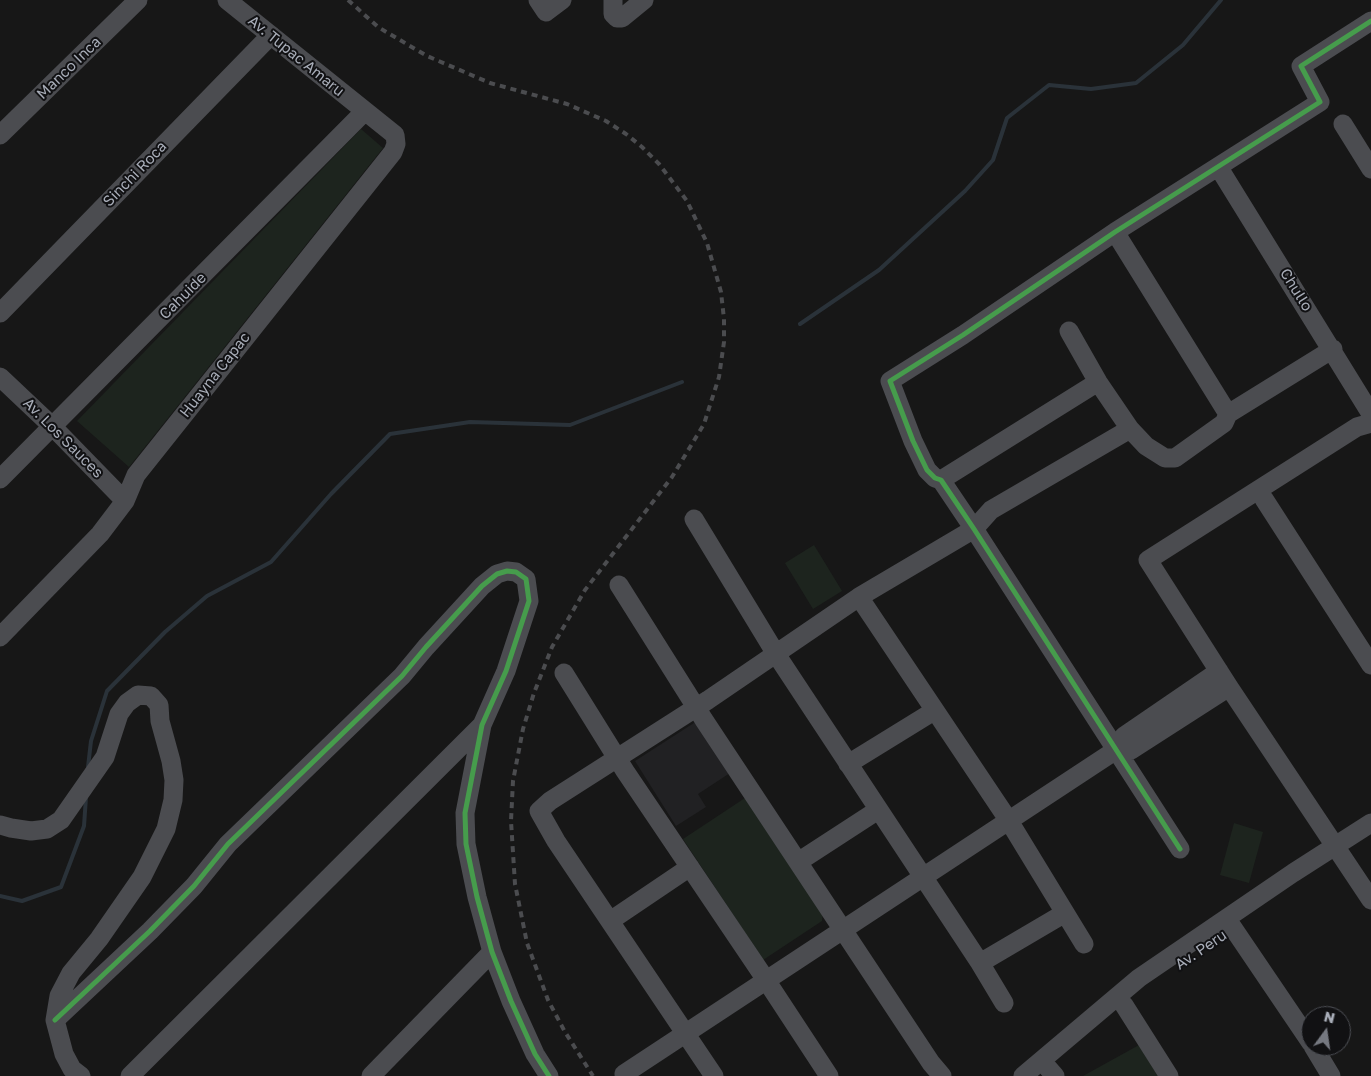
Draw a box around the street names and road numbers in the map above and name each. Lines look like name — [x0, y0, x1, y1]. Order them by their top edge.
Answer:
street label: Av. Tupac Amaru — [244, 12, 348, 100]
street label: Manco Inca — [33, 33, 105, 103]
street label: Sinchi Roca — [99, 138, 171, 210]
street label: Chullo — [1276, 265, 1316, 315]
street label: Cahuide — [156, 269, 210, 323]
street label: Huayna Capac — [176, 329, 254, 421]
street label: Av. Los Sauces — [19, 394, 107, 482]
street label: Av. Peru — [1172, 926, 1230, 974]

